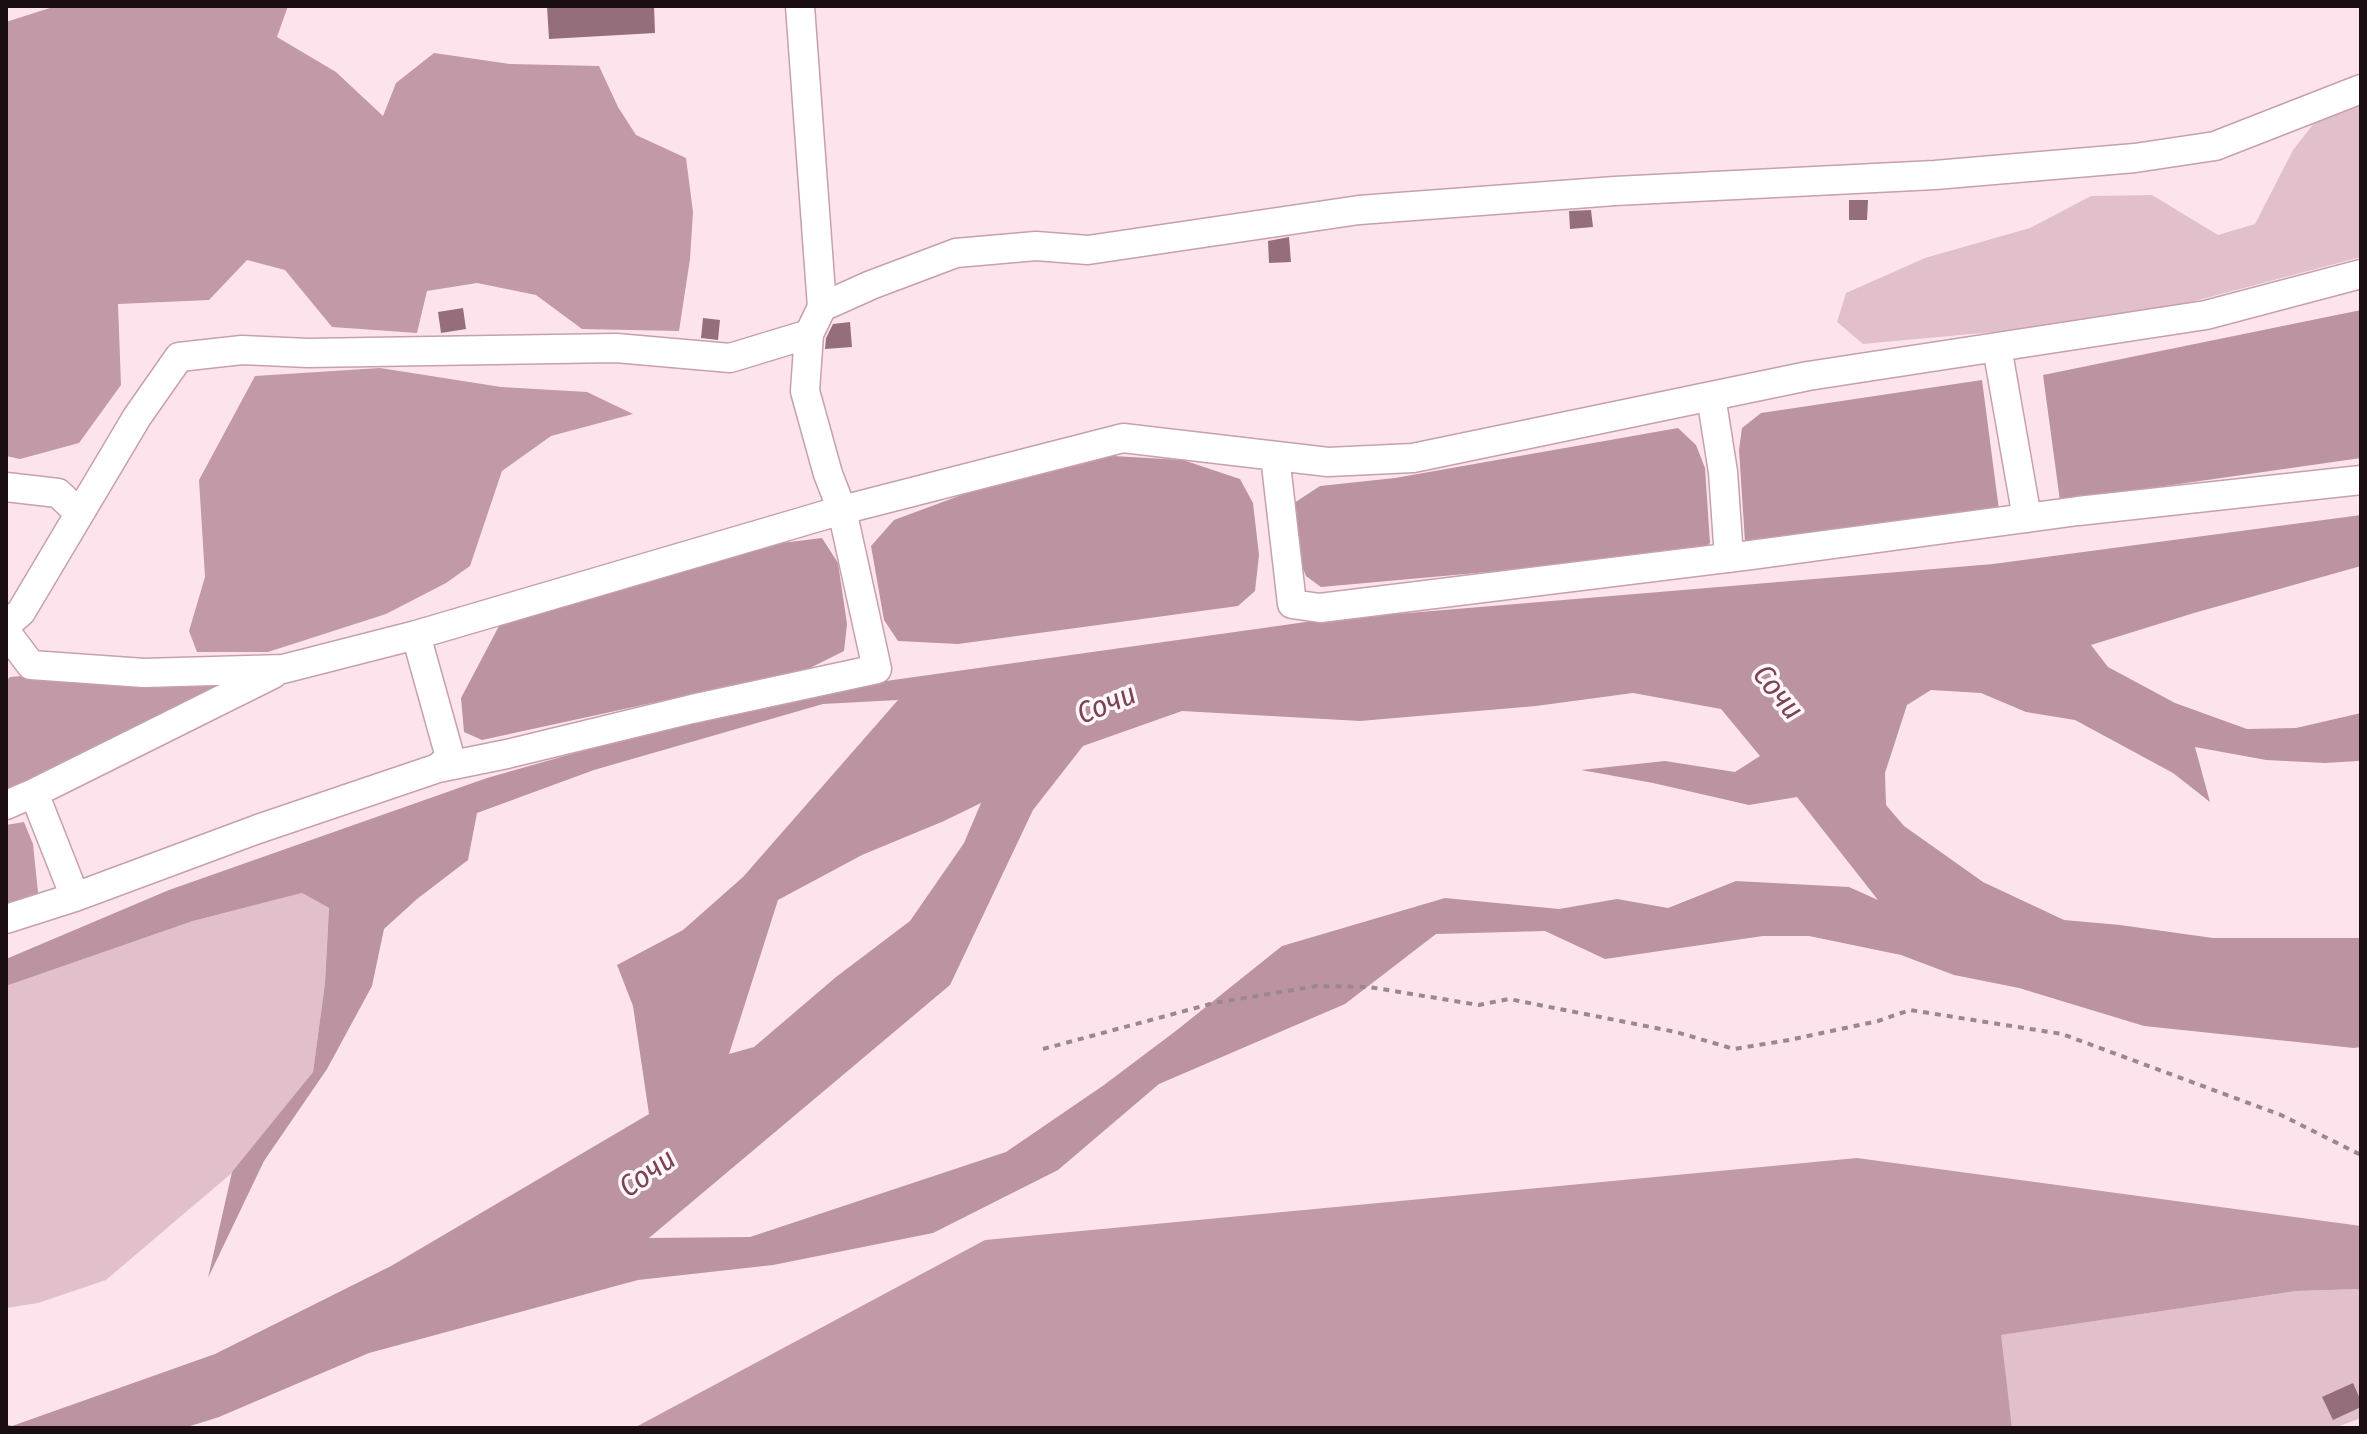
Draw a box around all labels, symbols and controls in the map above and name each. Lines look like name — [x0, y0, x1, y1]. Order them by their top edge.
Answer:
water label: Сочи — [1744, 658, 1810, 728]
water label: Сочи — [1072, 677, 1142, 733]
water label: Сочи — [613, 1142, 683, 1206]

